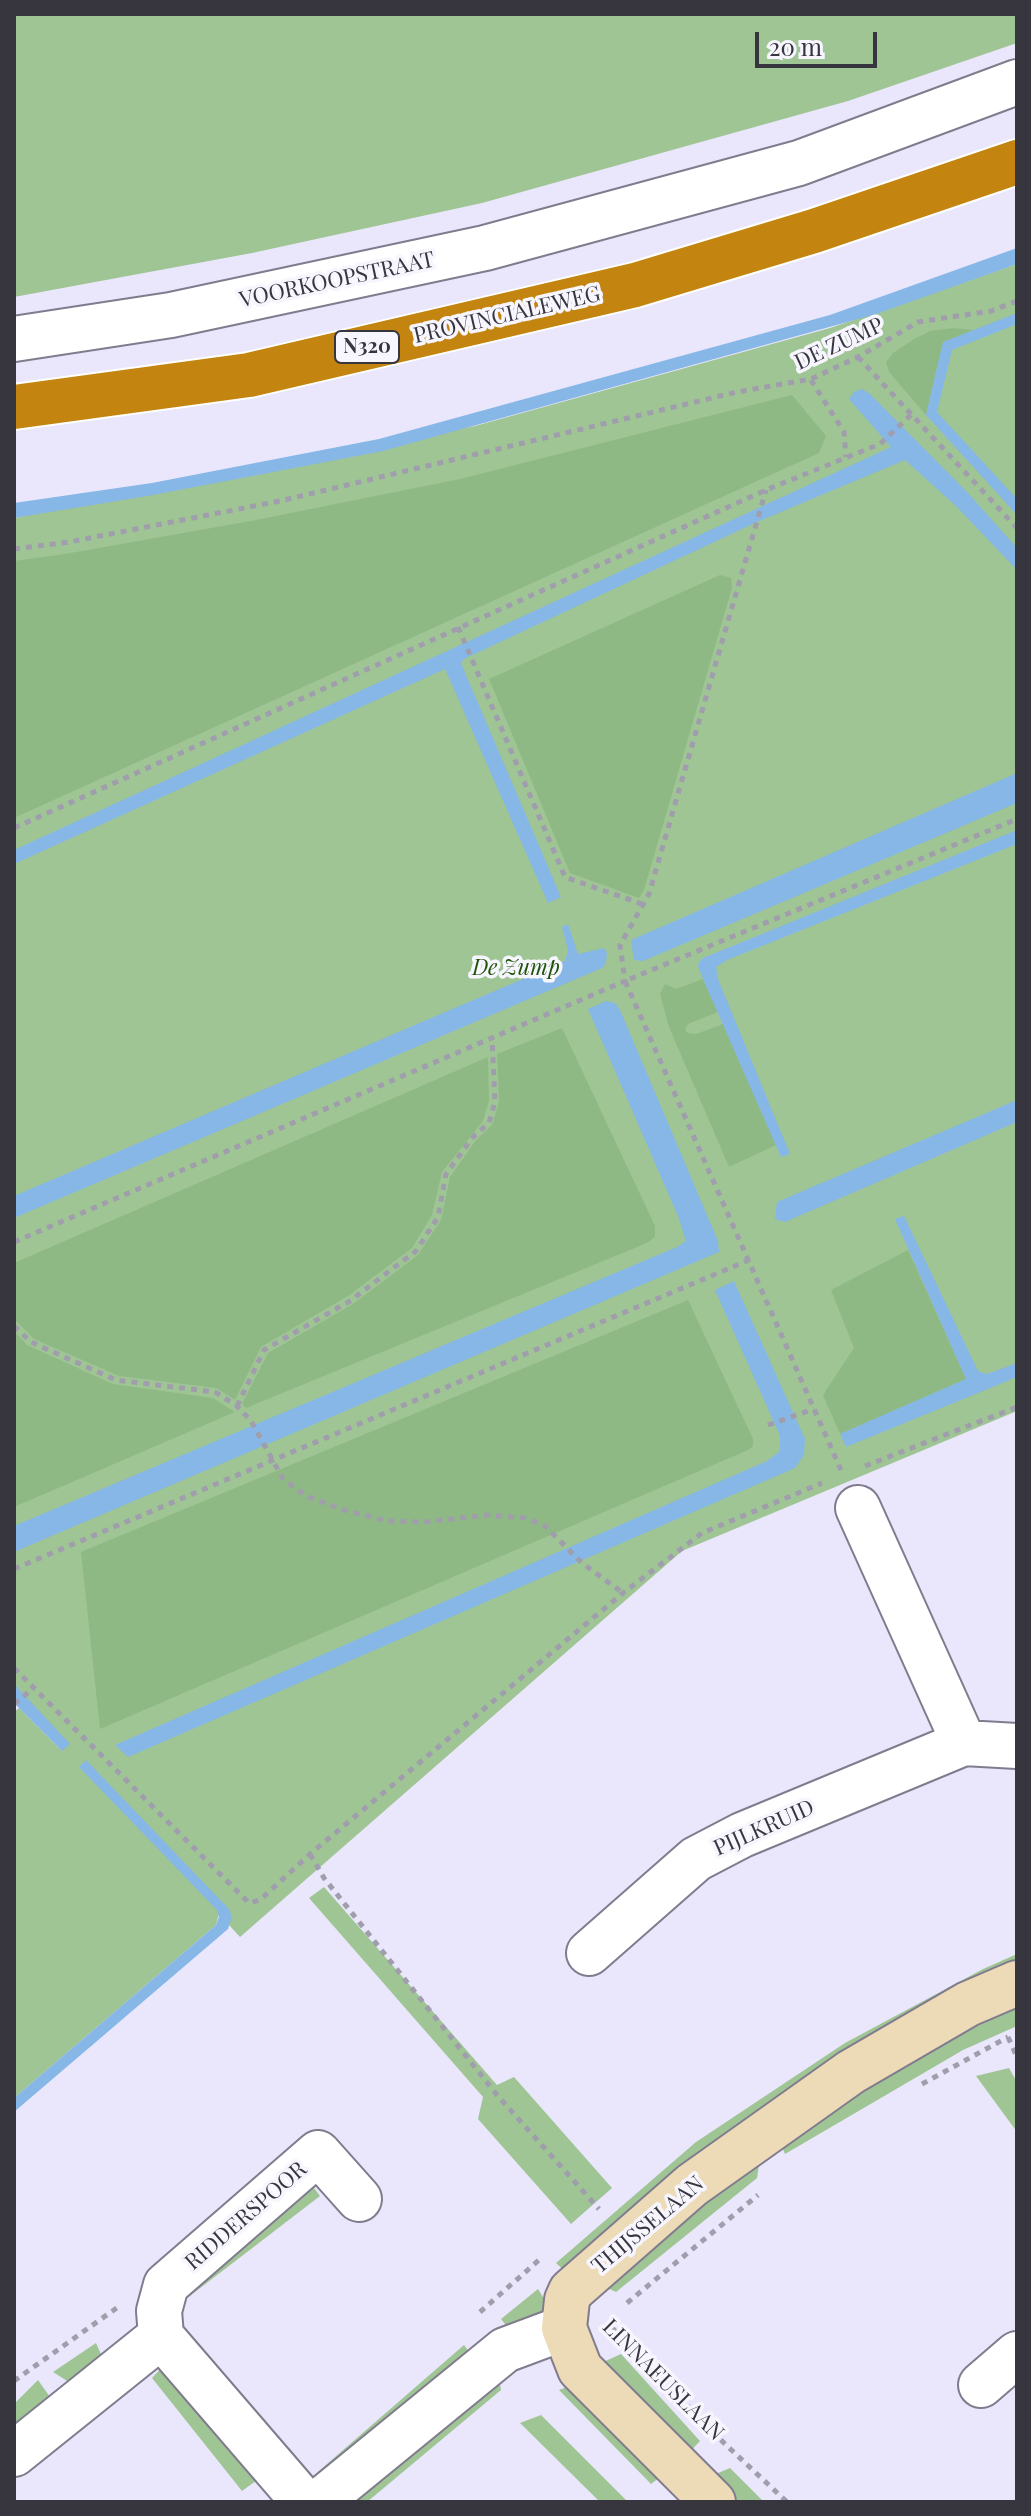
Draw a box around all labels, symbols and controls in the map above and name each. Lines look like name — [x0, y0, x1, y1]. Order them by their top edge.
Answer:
scale bar — [759, 16, 881, 66]
text: 20 m — [769, 30, 822, 62]
street label: VOORKOOPSTRAAT — [237, 246, 437, 314]
street label: PROVINCIALEWEG — [411, 281, 603, 349]
street label: DE ZUMP — [791, 312, 887, 376]
road number: N320 — [335, 331, 399, 363]
park label: De Zump — [472, 955, 560, 981]
street label: PIJLKRUID — [710, 1794, 818, 1862]
street label: RIDDERSPOOR — [180, 2156, 312, 2276]
street label: THIJSSELAAN — [587, 2171, 709, 2279]
street label: LINNAEUSLAAN — [597, 2314, 729, 2446]

